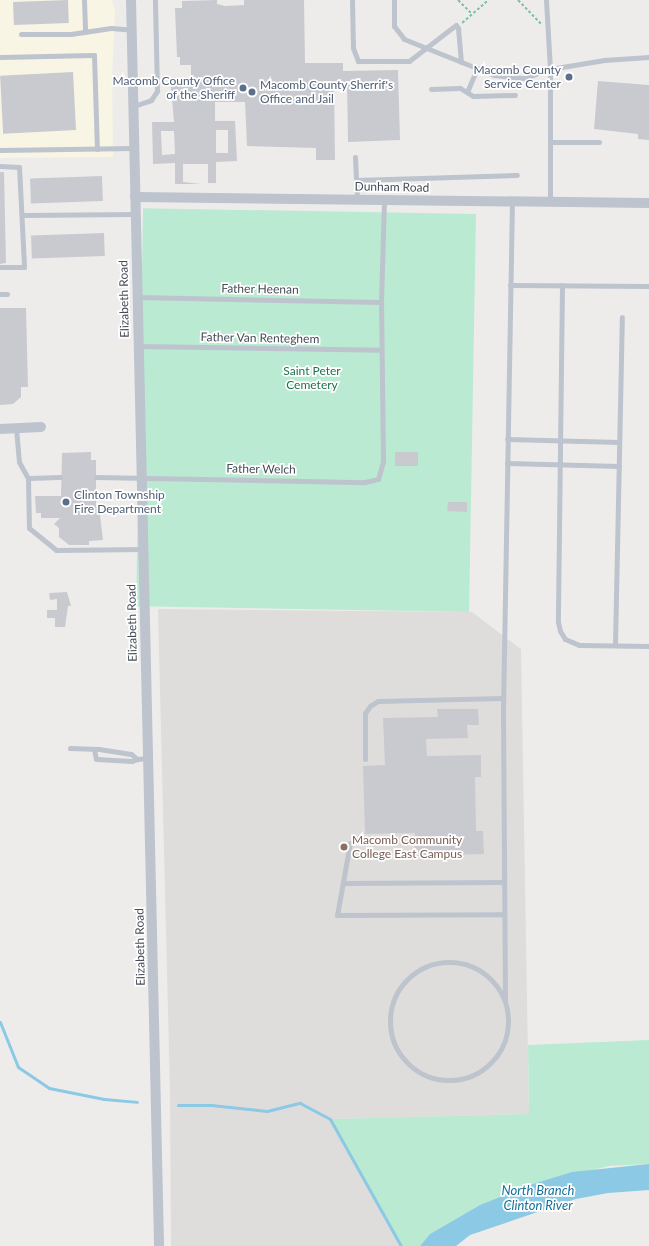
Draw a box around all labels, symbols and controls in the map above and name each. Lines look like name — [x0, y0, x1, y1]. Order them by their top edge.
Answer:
place label: Macomb County Service Center — [473, 63, 561, 91]
marker: Macomb County Service Center — [564, 72, 574, 82]
place label: Macomb County Office of the Sheriff — [112, 74, 235, 102]
place label: Macomb County Sherrif's Office and Jail — [260, 78, 393, 106]
marker: Macomb County Office of the Sheriff — [238, 83, 248, 93]
marker: Macomb County Sherrif's Office and Jail — [247, 87, 257, 97]
street label: Dunham Road — [355, 179, 429, 195]
street label: Elizabeth Road — [116, 260, 132, 338]
street label: Father Heenan — [221, 281, 299, 297]
street label: Father Van Renteghem — [200, 330, 320, 346]
park label: Saint Peter Cemetery — [283, 364, 341, 392]
street label: Father Welch — [226, 461, 296, 477]
place label: Clinton Township Fire Department — [74, 488, 165, 516]
marker: Clinton Township Fire Department — [61, 497, 71, 507]
street label: Elizabeth Road — [124, 584, 140, 662]
place label: Macomb Community College East Campus — [352, 833, 462, 861]
marker: Macomb Community College East Campus — [339, 842, 349, 852]
street label: Elizabeth Road — [132, 908, 148, 986]
water label: North Branch Clinton River — [502, 1183, 574, 1214]

